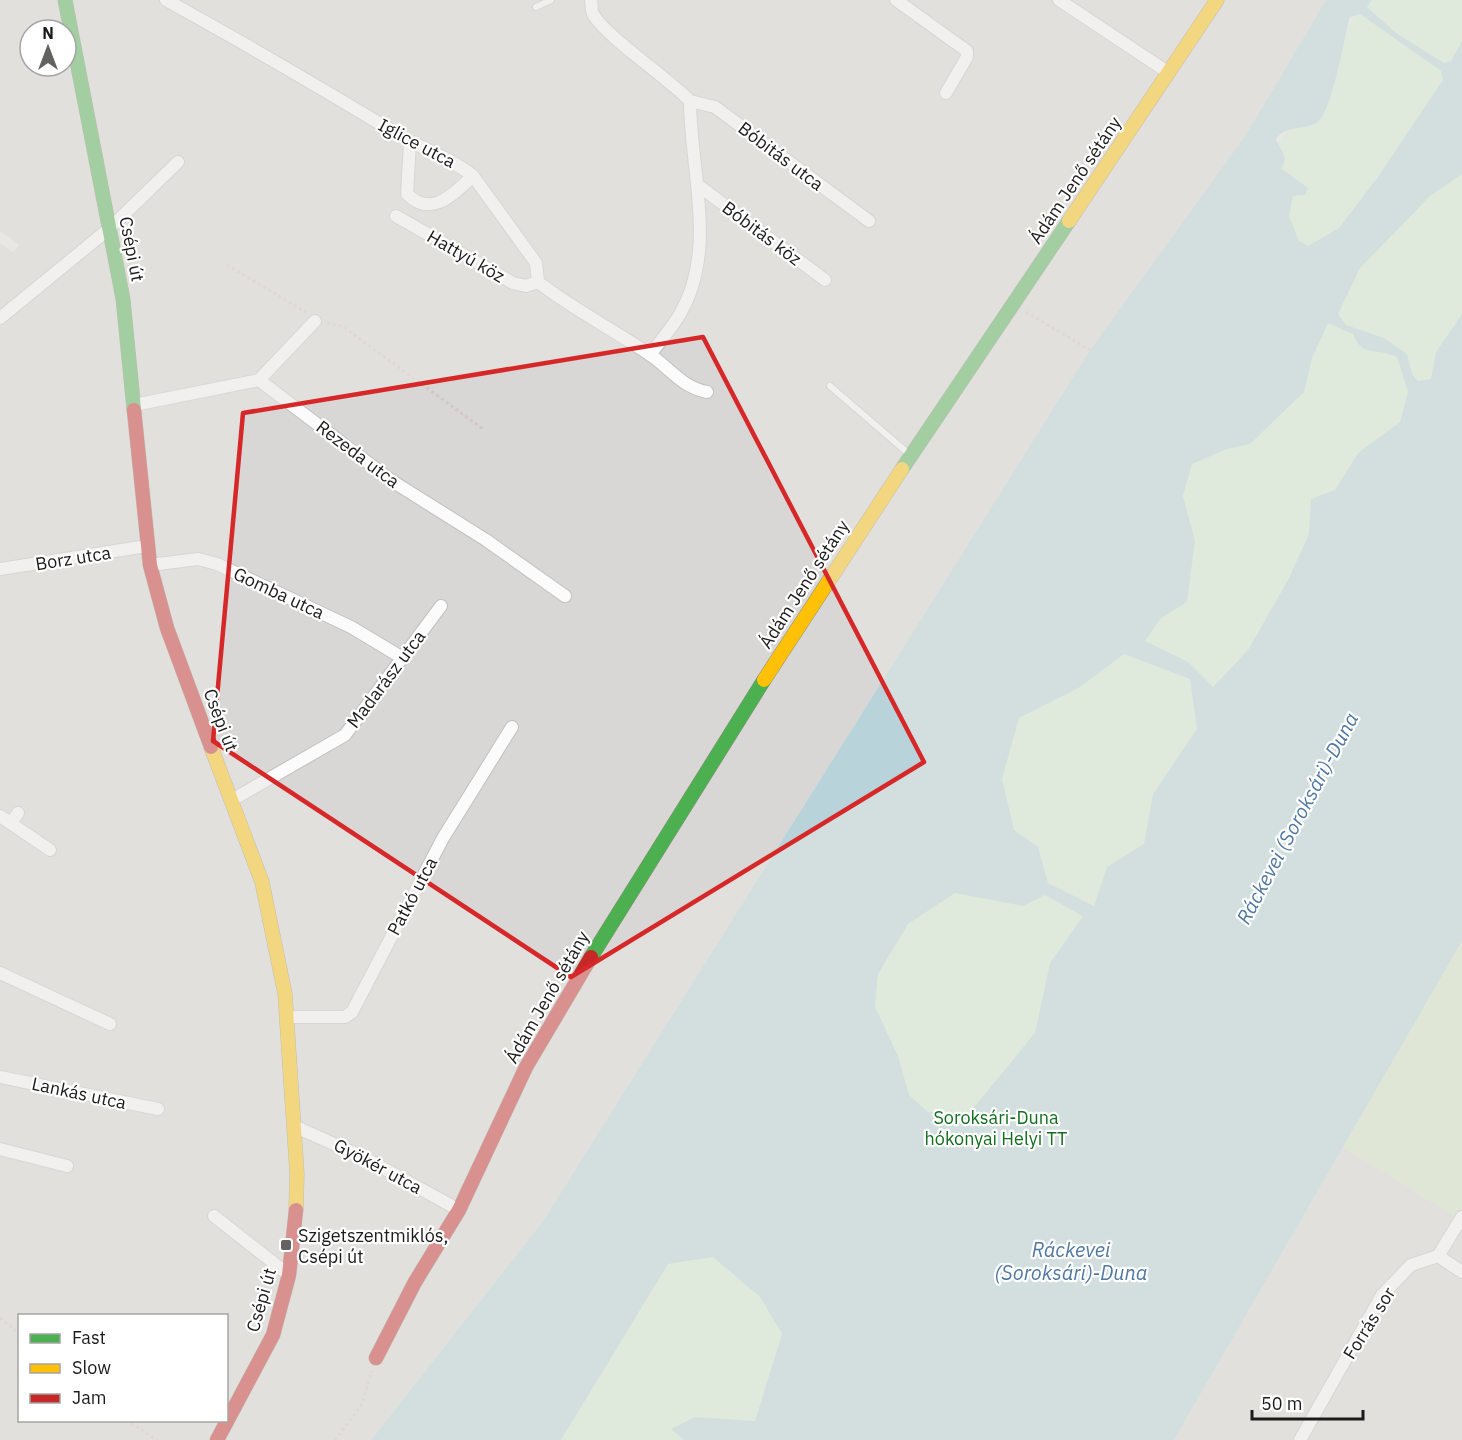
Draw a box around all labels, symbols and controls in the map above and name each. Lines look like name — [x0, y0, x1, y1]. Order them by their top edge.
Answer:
north arrow — [18, 18, 78, 78]
text: N — [42, 23, 54, 43]
street label: Ádám Jenő sétány — [1024, 112, 1126, 248]
street label: Iglice utca — [374, 113, 460, 173]
street label: Bóbitás utca — [734, 116, 829, 196]
street label: Bóbitás köz — [718, 196, 806, 270]
street label: Csépi út — [114, 215, 150, 283]
street label: Hattyú köz — [423, 225, 509, 287]
street label: Rezeda utca — [312, 415, 405, 493]
street label: Ádám Jenő sétány — [754, 515, 854, 653]
street label: Borz utca — [34, 541, 113, 575]
street label: Gomba utca — [230, 562, 328, 624]
street label: Madarász utca — [342, 625, 431, 733]
street label: Csépi út — [199, 685, 243, 755]
water label: Ráckevei (Soroksári)-Duna — [1230, 707, 1364, 929]
street label: Patkó utca — [382, 853, 442, 939]
street label: Ádám Jenő sétány — [500, 927, 594, 1067]
street label: Lankás utca — [30, 1072, 129, 1114]
park label: Soroksári-Duna hókonyai Helyi TT — [925, 1106, 1067, 1150]
street label: Gyökér utca — [330, 1133, 426, 1199]
place label: Szigetszentmiklós, Csépi út — [298, 1224, 448, 1268]
water label: Ráckevei (Soroksári)-Duna — [995, 1236, 1147, 1286]
marker: Szigetszentmiklós, Csépi út — [279, 1238, 293, 1252]
street label: Csépi út — [241, 1265, 281, 1335]
street label: Forrás sor — [1338, 1282, 1400, 1363]
legend — [18, 1314, 228, 1422]
text: Fast — [72, 1326, 106, 1349]
text: Slow — [72, 1356, 111, 1379]
scale bar — [1252, 1383, 1363, 1421]
text: Jam — [72, 1386, 107, 1409]
text: 50 m — [1261, 1392, 1303, 1415]

